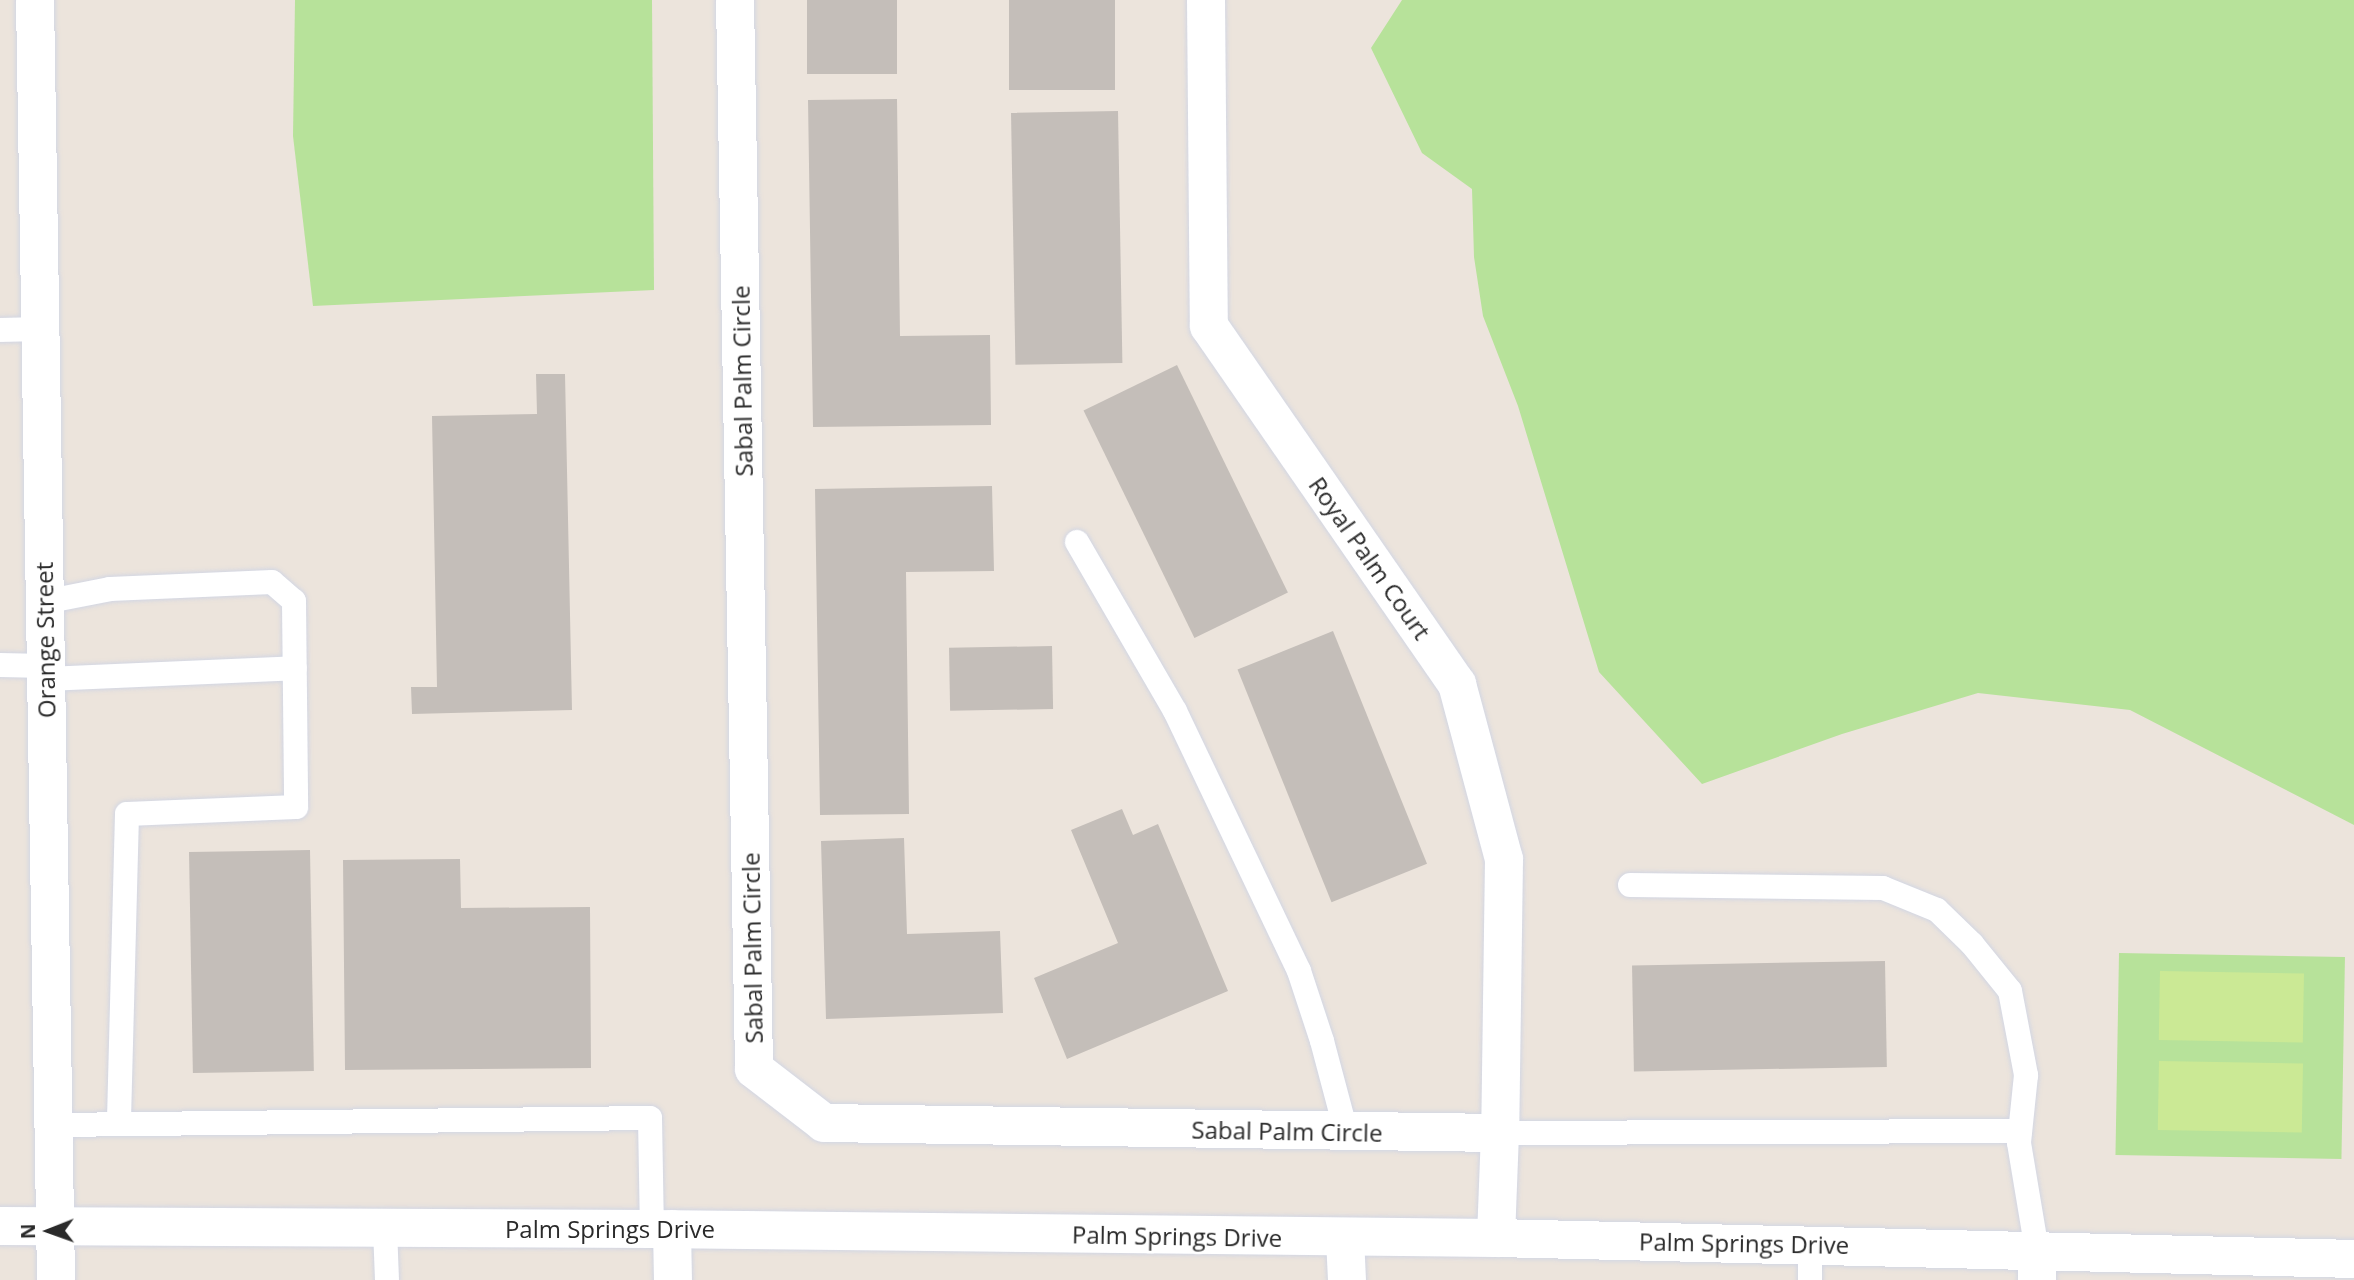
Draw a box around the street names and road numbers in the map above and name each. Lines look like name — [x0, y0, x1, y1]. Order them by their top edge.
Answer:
street label: Sabal Palm Circle — [726, 285, 758, 477]
street label: Royal Palm Court — [1303, 471, 1437, 645]
street label: Orange Street — [29, 562, 61, 718]
street label: Sabal Palm Circle — [736, 852, 768, 1044]
street label: Sabal Palm Circle — [1191, 1115, 1383, 1147]
street label: Palm Springs Drive — [505, 1215, 715, 1243]
street label: Palm Springs Drive — [1072, 1220, 1282, 1252]
street label: Palm Springs Drive — [1639, 1227, 1849, 1259]

